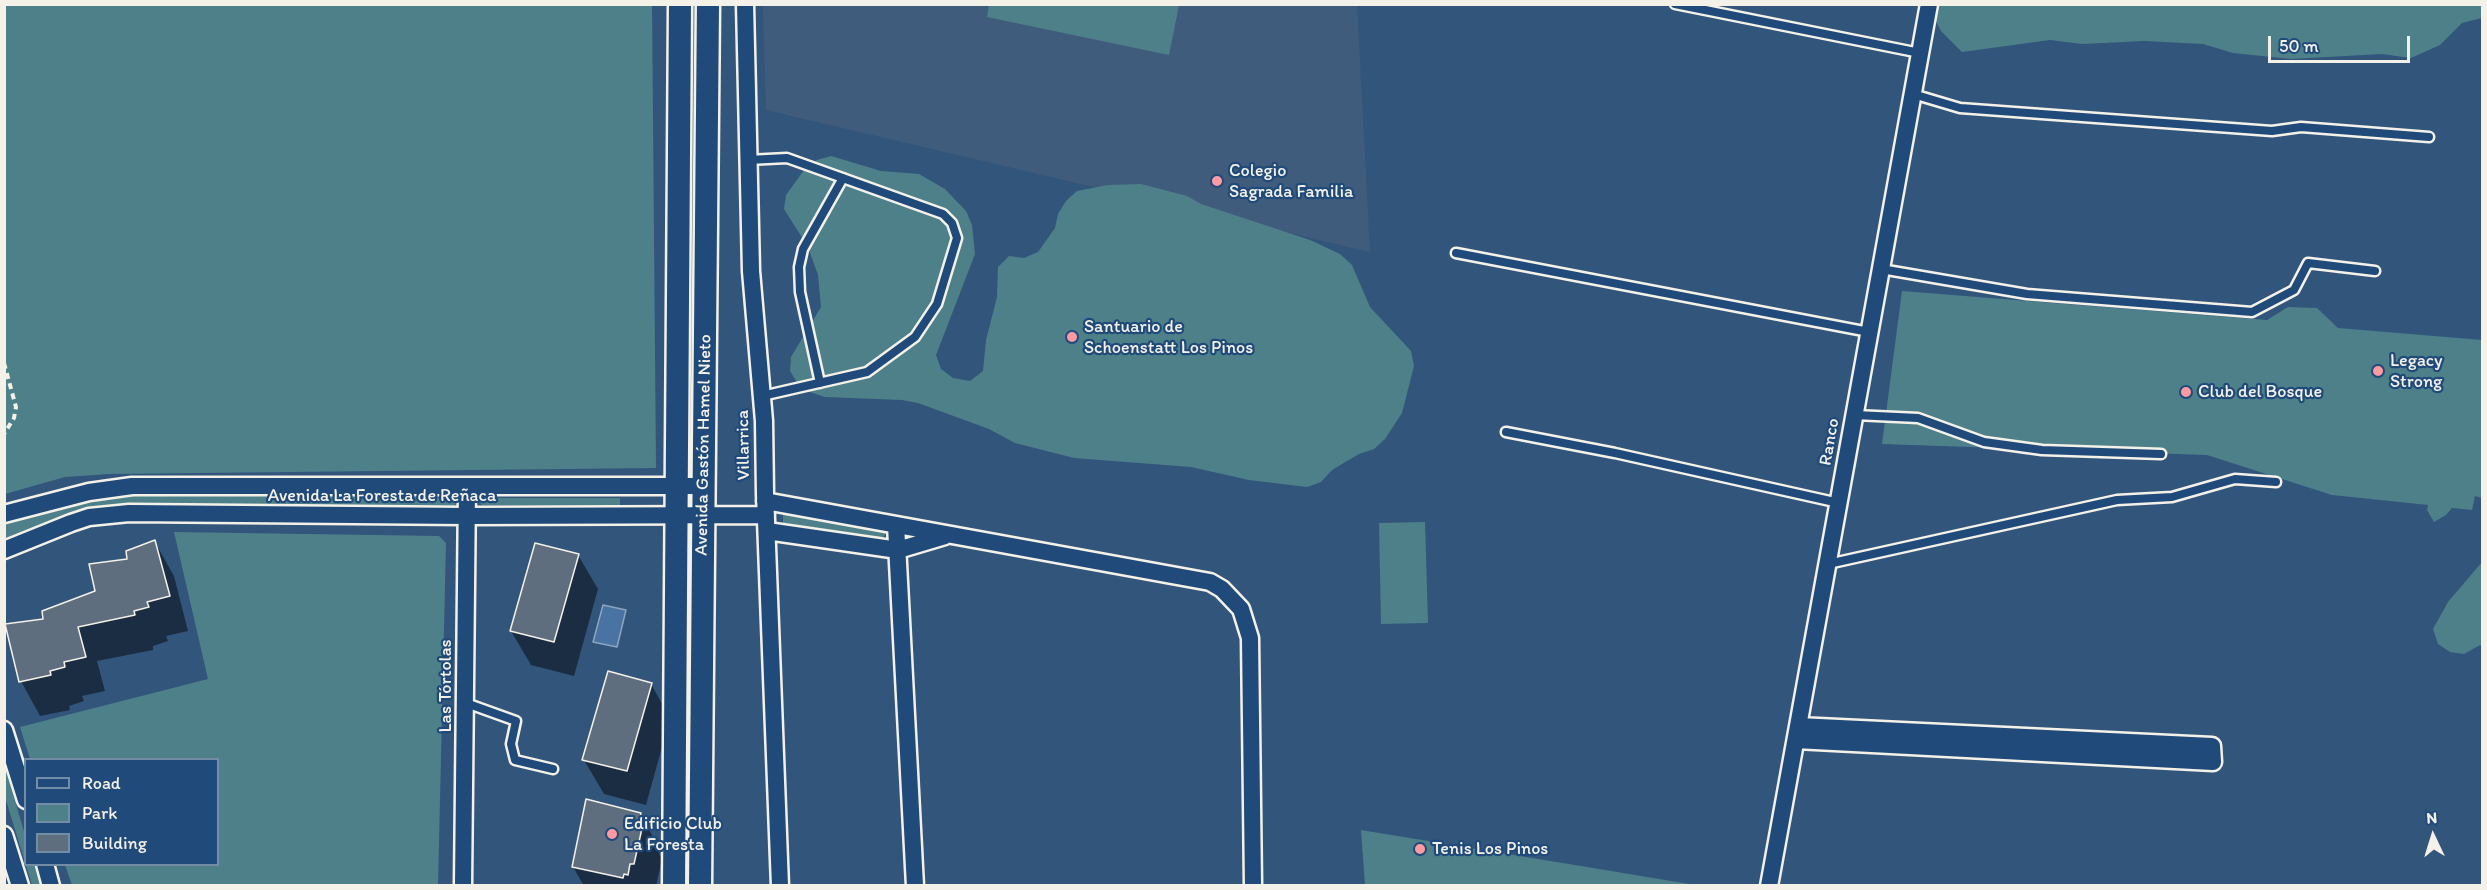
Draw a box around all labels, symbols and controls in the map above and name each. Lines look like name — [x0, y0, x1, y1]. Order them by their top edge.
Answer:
scale bar — [2271, 24, 2414, 62]
text: 50 m — [2279, 35, 2319, 57]
place label: Colegio Sagrada Familia — [1229, 160, 1353, 202]
marker: Colegio Sagrada Familia — [1210, 174, 1224, 188]
place label: Santuario de Schoenstatt Los Pinos — [1084, 316, 1253, 358]
marker: Santuario de Schoenstatt Los Pinos — [1065, 330, 1079, 344]
street label: Avenida Gastón Hamel Nieto — [691, 334, 717, 556]
place label: Legacy Strong — [2390, 350, 2442, 392]
marker: Legacy Strong — [2371, 364, 2385, 378]
place label: Club del Bosque — [2198, 381, 2322, 403]
marker: Club del Bosque — [2179, 385, 2193, 399]
street label: Villarrica — [733, 409, 755, 481]
street label: Ranco — [1815, 417, 1845, 467]
street label: Avenida La Foresta de Reñaca — [268, 485, 496, 507]
street label: Las Tórtolas — [435, 639, 457, 733]
legend — [24, 758, 219, 866]
text: Road — [82, 772, 121, 794]
text: Park — [82, 802, 117, 824]
north arrow — [2403, 806, 2463, 866]
text: N — [2426, 808, 2438, 827]
place label: Edificio Club La Foresta — [624, 813, 722, 856]
marker: Edificio Club La Foresta — [605, 827, 619, 841]
text: Building — [82, 832, 147, 854]
place label: Tenis Los Pinos — [1432, 838, 1548, 860]
marker: Tenis Los Pinos — [1413, 842, 1427, 856]

